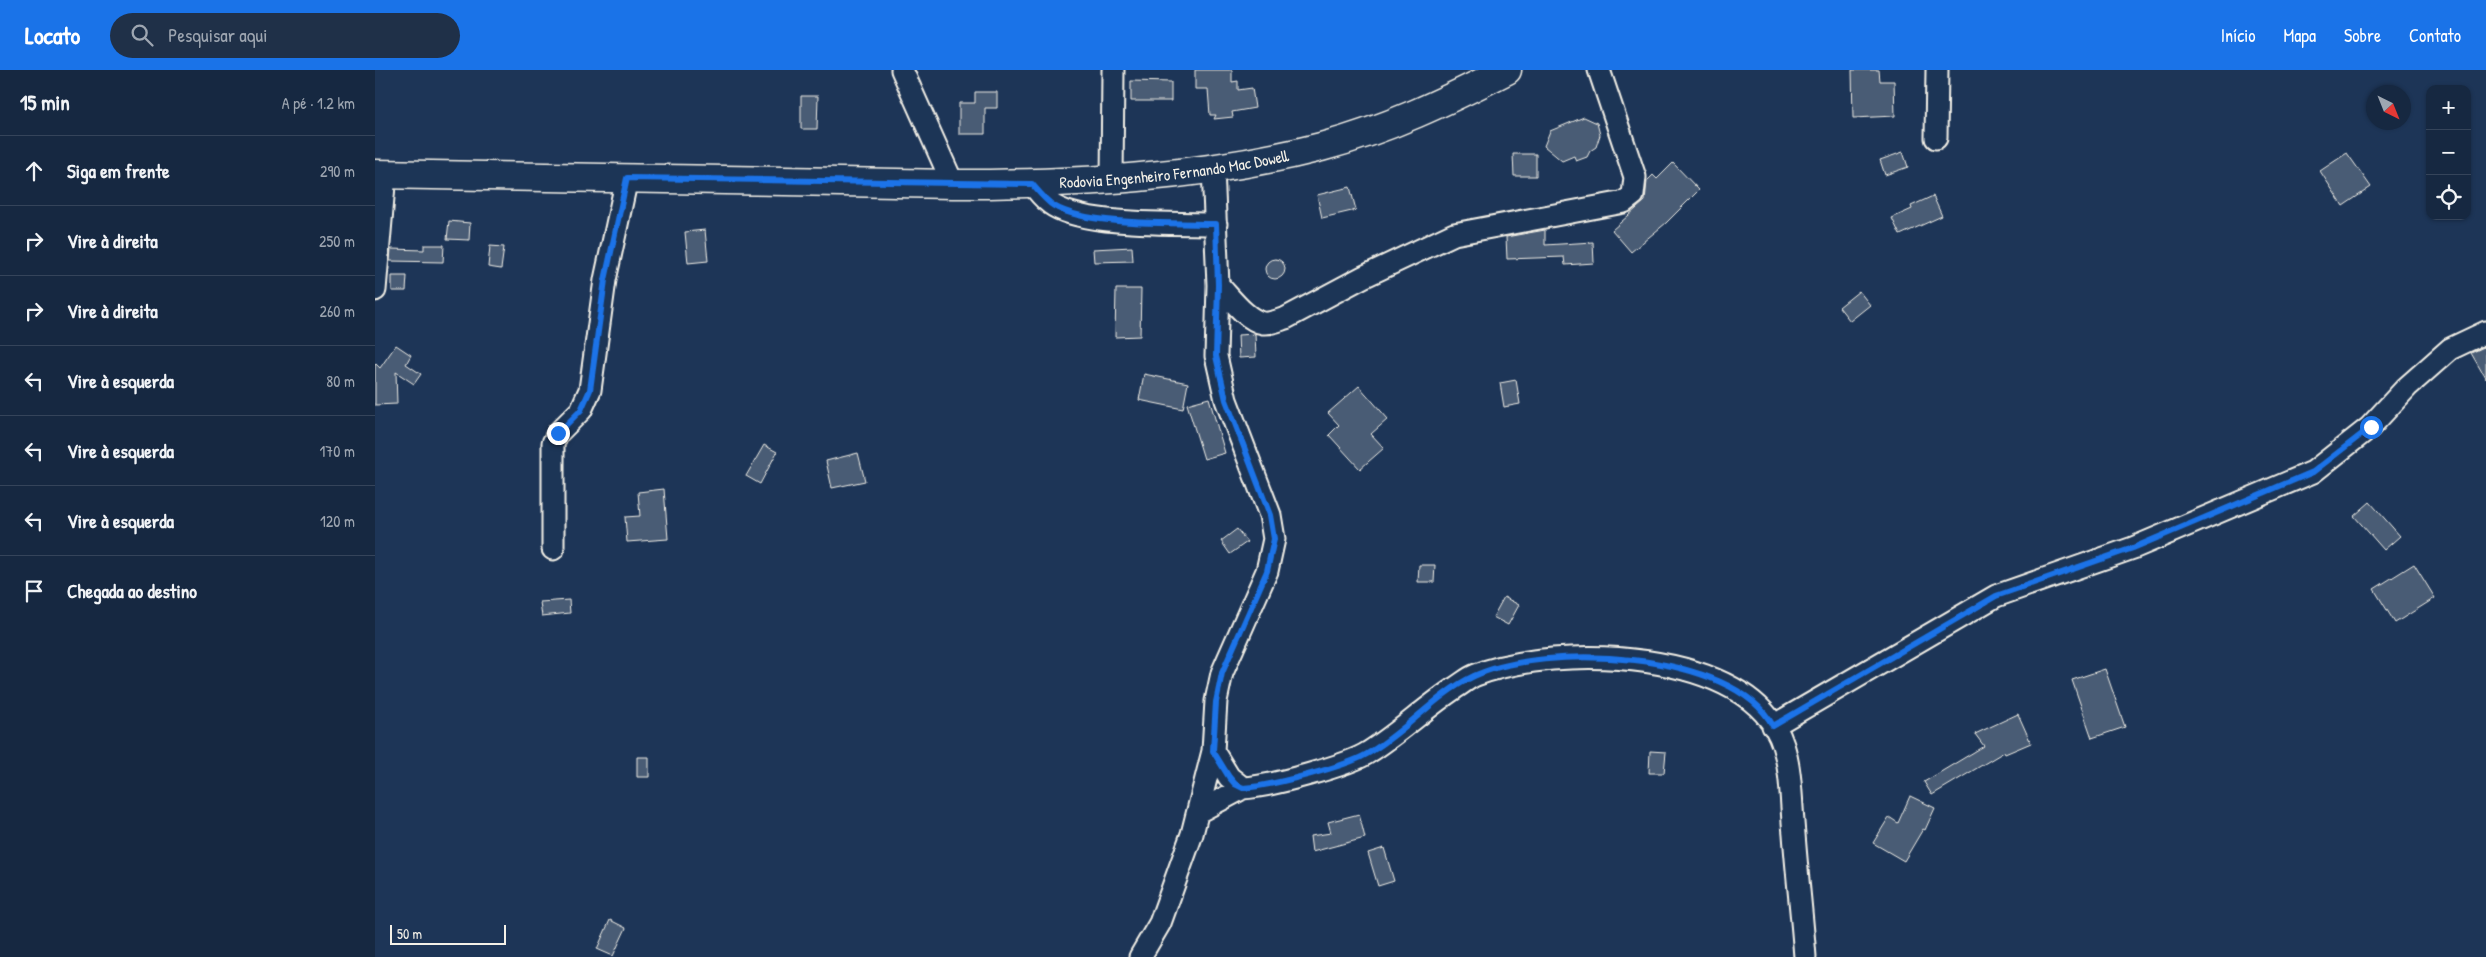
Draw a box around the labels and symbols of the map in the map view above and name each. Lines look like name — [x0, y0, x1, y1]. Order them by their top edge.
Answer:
north arrow — [2366, 85, 2411, 130]
street label: Rodovia Engenheiro Fernando Mac Dowell — [1059, 144, 1291, 193]
route start — [2360, 416, 2383, 439]
route end — [547, 422, 570, 445]
scale bar — [390, 922, 506, 945]

